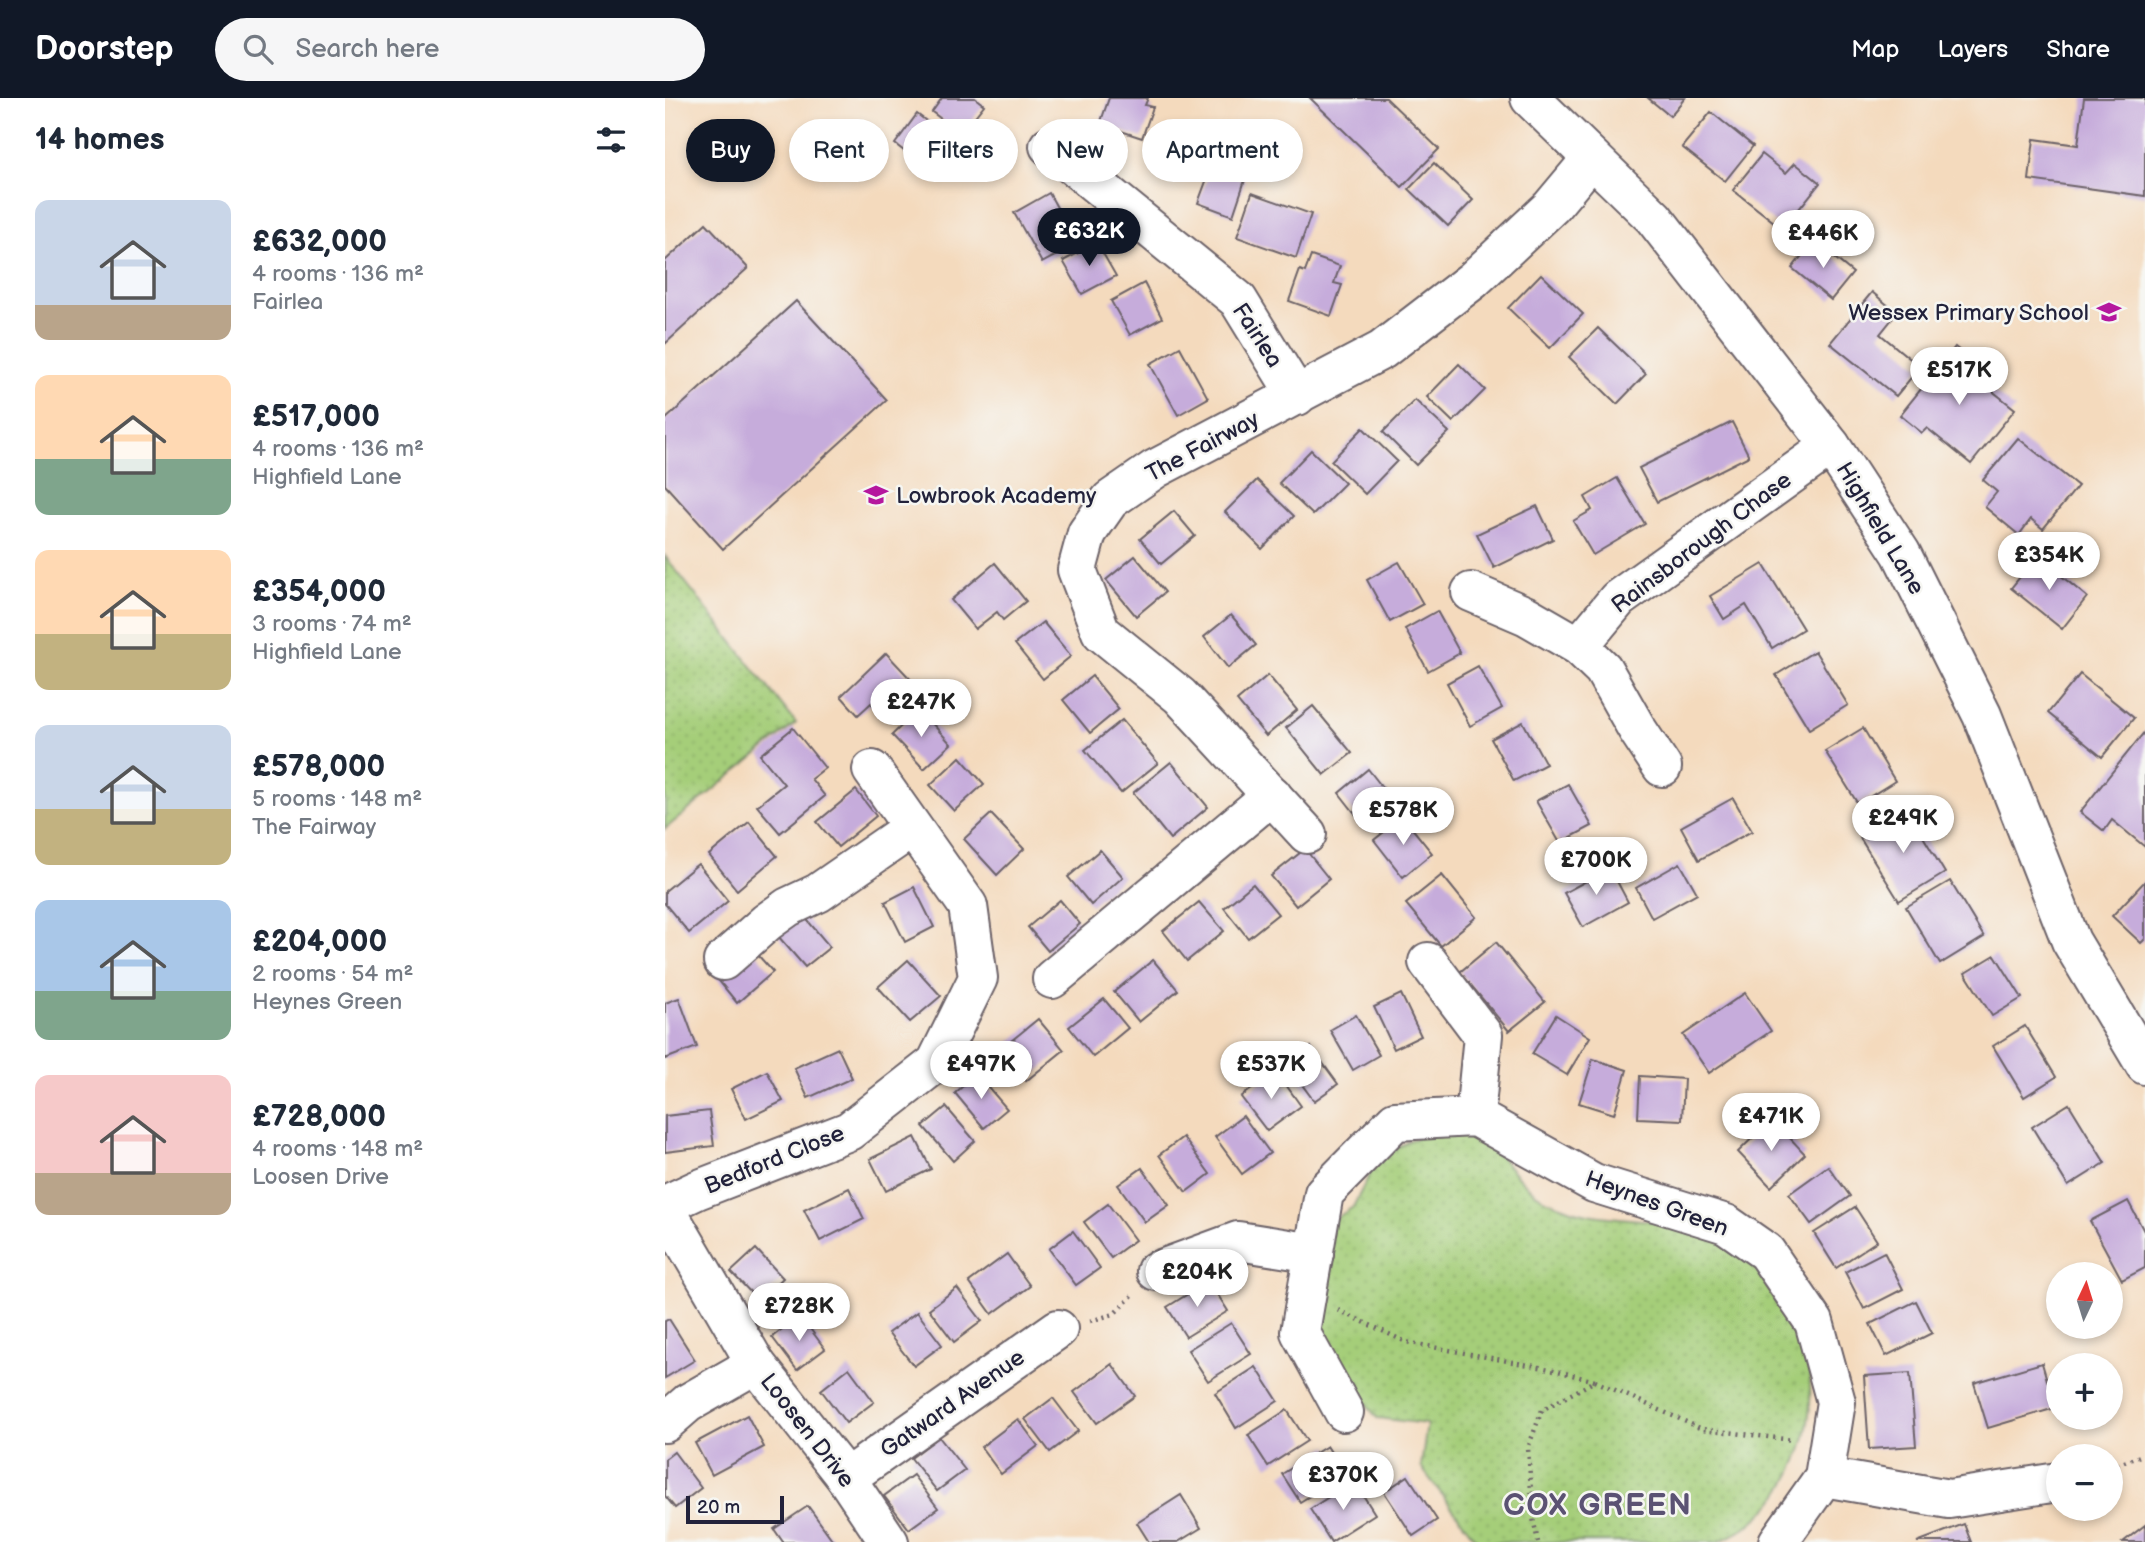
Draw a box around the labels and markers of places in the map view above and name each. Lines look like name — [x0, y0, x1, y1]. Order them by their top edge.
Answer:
pin: £632K — [1040, 208, 1138, 268]
pin: £446K — [1774, 211, 1872, 270]
school or university icon: Wessex Primary School — [2095, 298, 2123, 326]
place label: Wessex Primary School — [1848, 299, 2089, 327]
pin: £517K — [1910, 348, 2008, 407]
school or university icon: Lowbrook Academy — [862, 481, 890, 509]
place label: Lowbrook Academy — [896, 482, 1097, 510]
pin: £354K — [2000, 532, 2098, 592]
pin: £247K — [872, 680, 970, 739]
pin: £578K — [1354, 788, 1452, 847]
pin: £249K — [1854, 796, 1952, 855]
pin: £700K — [1547, 838, 1645, 897]
pin: £497K — [932, 1042, 1030, 1101]
pin: £537K — [1222, 1042, 1320, 1101]
pin: £471K — [1722, 1094, 1820, 1153]
pin: £204K — [1148, 1250, 1246, 1309]
pin: £728K — [750, 1284, 848, 1343]
pin: £370K — [1294, 1452, 1392, 1512]

